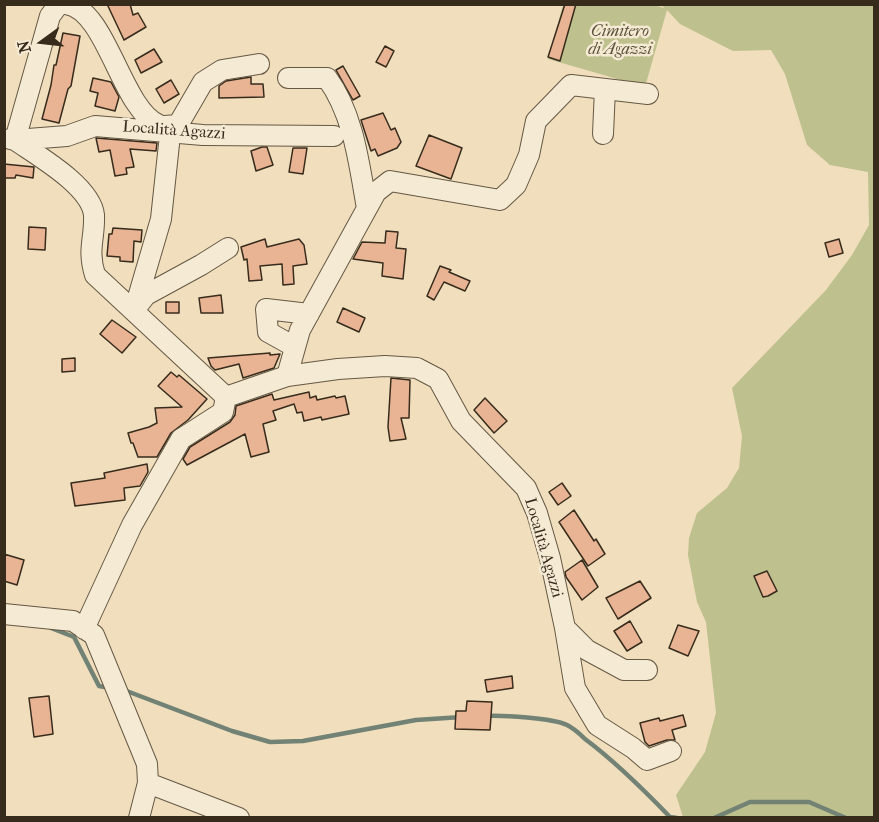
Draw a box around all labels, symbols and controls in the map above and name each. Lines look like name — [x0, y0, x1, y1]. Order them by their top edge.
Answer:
north arrow — [12, 12, 72, 72]
park label: Cimitero di Agazzi — [588, 22, 652, 60]
text: N — [13, 38, 35, 55]
street label: Località Agazzi — [122, 118, 226, 144]
street label: Località Agazzi — [520, 496, 566, 600]

